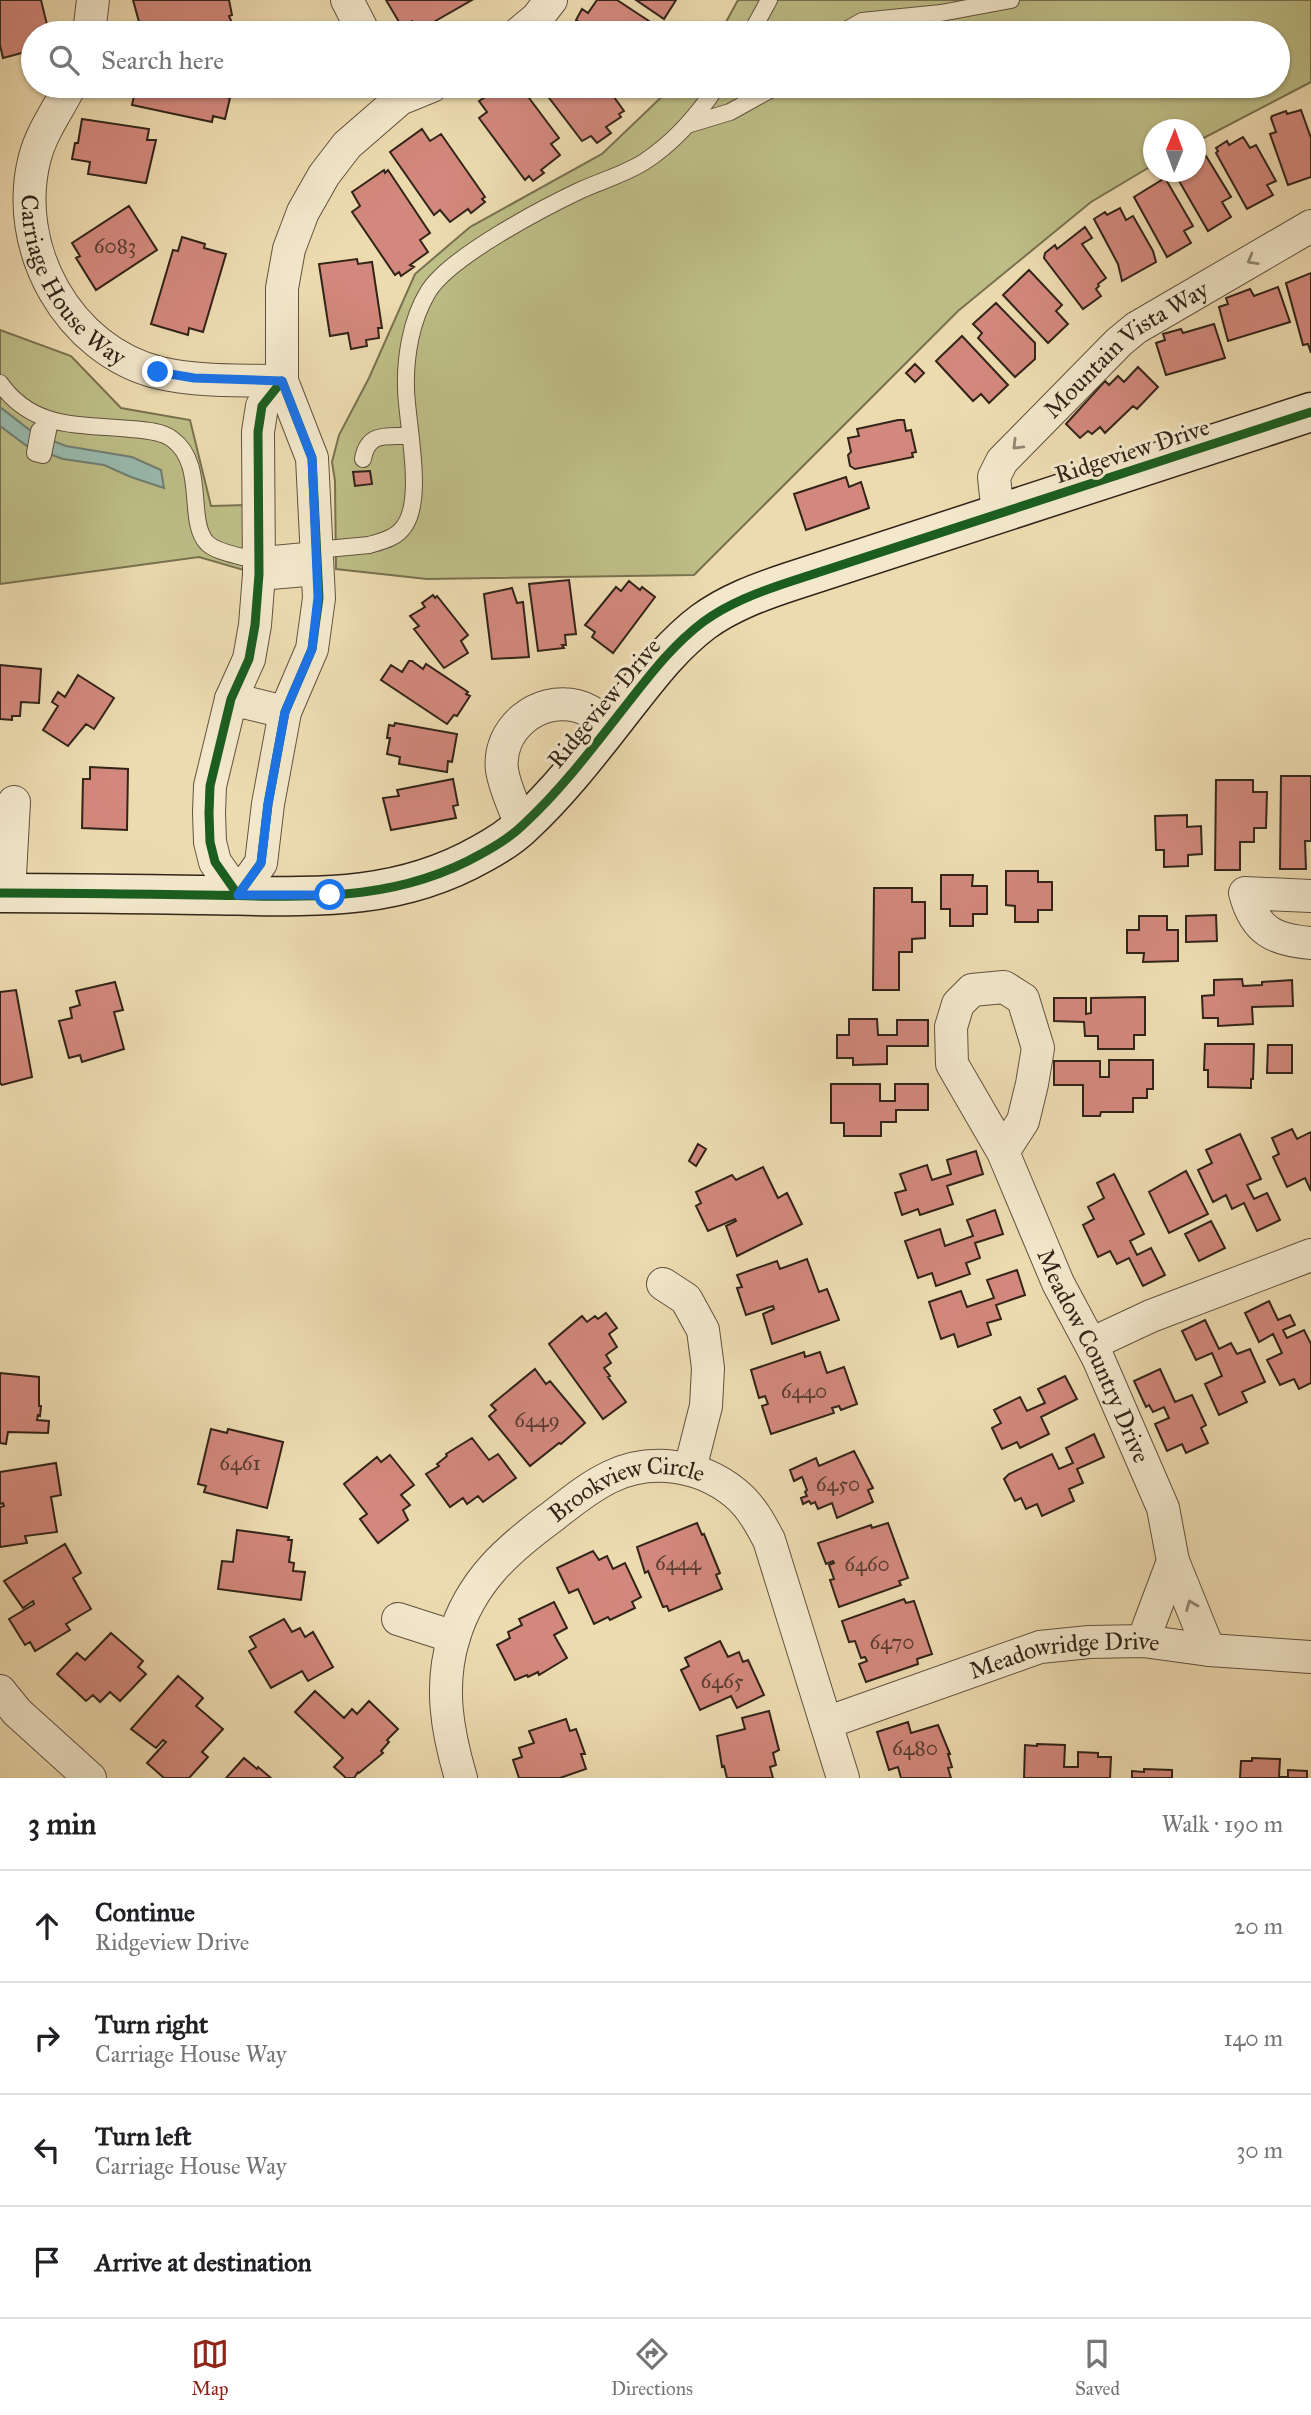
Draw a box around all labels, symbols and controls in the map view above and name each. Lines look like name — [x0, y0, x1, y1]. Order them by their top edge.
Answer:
search box — [21, 21, 1290, 98]
icon: search — [45, 41, 83, 79]
text: Search here — [101, 44, 224, 76]
north arrow — [1143, 119, 1206, 182]
street label: Carriage House Way — [14, 194, 132, 373]
house number: 6083 — [94, 233, 136, 259]
one-way arrow — [1246, 252, 1259, 265]
street label: Mountain Vista Way — [1037, 274, 1214, 425]
route end — [142, 356, 173, 387]
street label: Ridgeview Drive — [1051, 412, 1213, 490]
one-way arrow — [1013, 437, 1026, 450]
street label: Ridgeview Drive — [541, 632, 667, 774]
route start — [314, 879, 345, 910]
street label: Meadow Country Drive — [1030, 1244, 1157, 1467]
house number: 6440 — [781, 1378, 827, 1404]
house number: 6449 — [514, 1407, 560, 1433]
house number: 6461 — [219, 1450, 261, 1476]
street label: Brookview Circle — [542, 1451, 709, 1529]
house number: 6450 — [816, 1471, 860, 1497]
house number: 6444 — [655, 1550, 702, 1576]
house number: 6460 — [844, 1551, 890, 1577]
one-way arrow — [1185, 1600, 1199, 1612]
street label: Meadowridge Drive — [965, 1625, 1162, 1686]
house number: 6470 — [870, 1629, 914, 1655]
house number: 6465 — [701, 1668, 744, 1694]
house number: 6480 — [892, 1735, 938, 1761]
text: 3 min — [28, 1806, 96, 1842]
text: Walk · 190 m — [1162, 1810, 1283, 1838]
text: Continue — [95, 1896, 195, 1928]
icon: ahead — [28, 1907, 66, 1945]
text: 20 m — [1234, 1912, 1283, 1940]
text: Ridgeview Drive — [95, 1928, 249, 1956]
text: Turn right — [95, 2008, 208, 2040]
icon: right — [28, 2019, 66, 2057]
text: 140 m — [1223, 2024, 1283, 2052]
text: Carriage House Way — [95, 2040, 286, 2068]
text: Turn left — [95, 2120, 191, 2152]
icon: left — [28, 2131, 66, 2169]
text: 30 m — [1236, 2136, 1283, 2164]
text: Carriage House Way — [95, 2152, 286, 2180]
icon: arrive — [28, 2243, 66, 2281]
text: Arrive at destination — [95, 2246, 312, 2278]
tab: Map — [191, 2335, 229, 2400]
tab: Directions — [611, 2335, 693, 2400]
tab: Saved — [1075, 2335, 1120, 2400]

